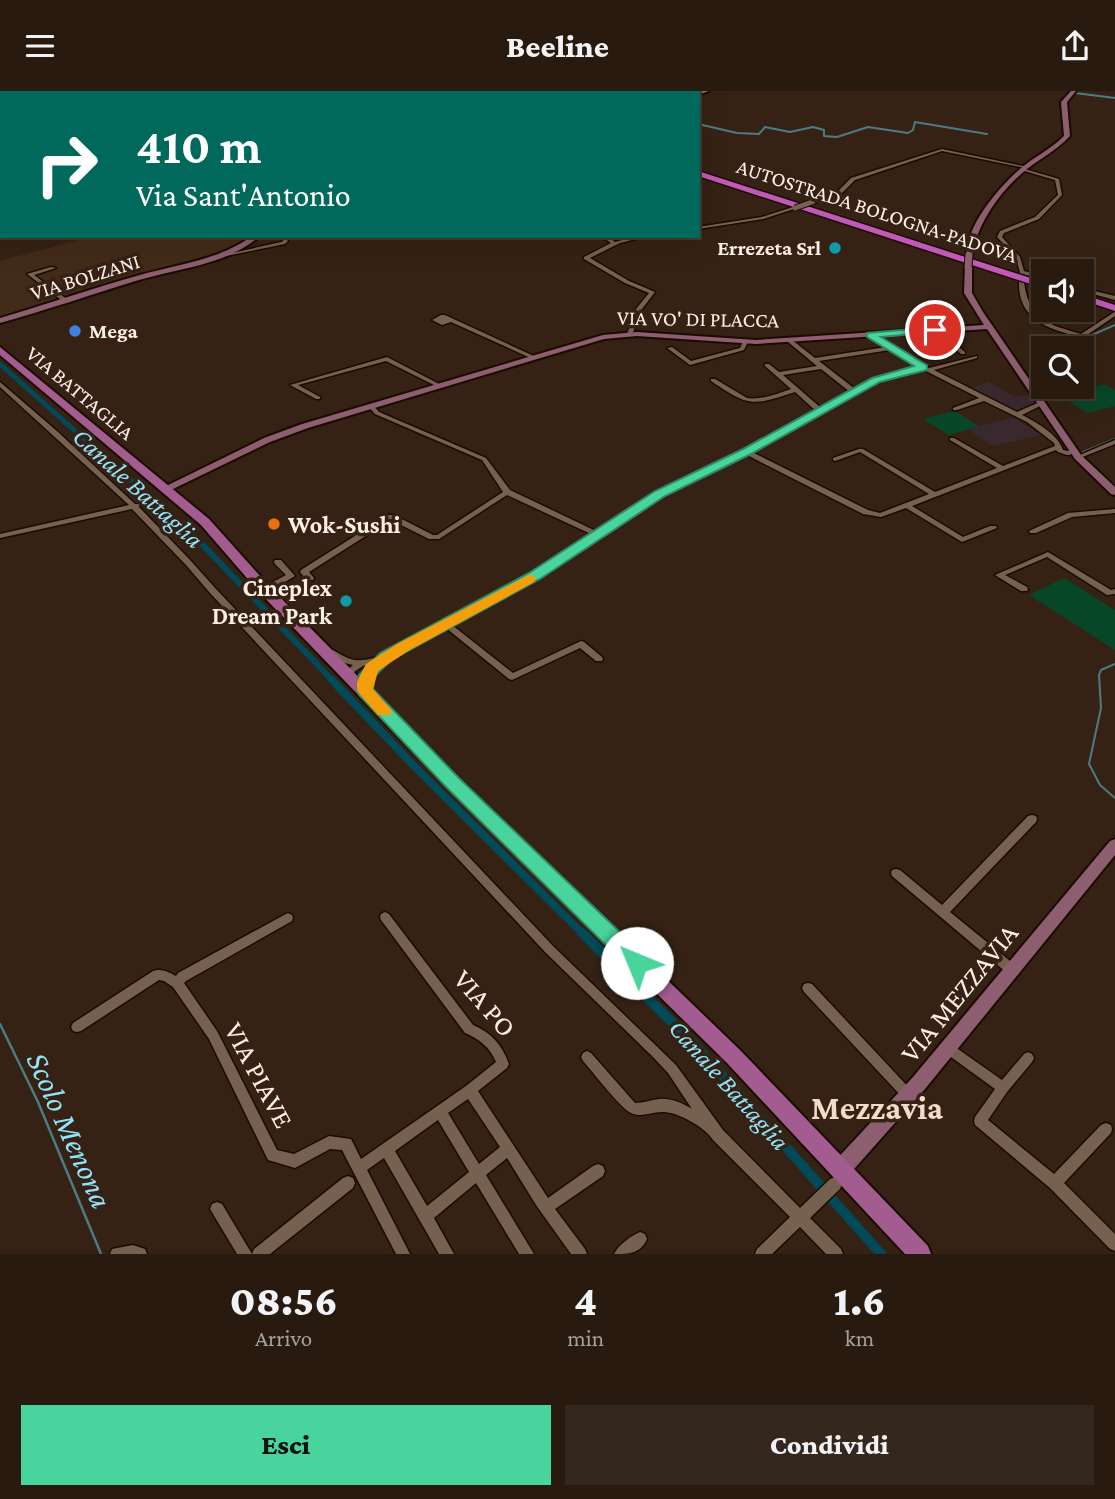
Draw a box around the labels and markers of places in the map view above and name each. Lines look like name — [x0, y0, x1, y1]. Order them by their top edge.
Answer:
place label: Errezeta Srl — [717, 236, 821, 260]
marker: Errezeta Srl — [827, 240, 843, 256]
pin — [905, 300, 965, 360]
place label: Mega — [89, 319, 139, 343]
marker: Mega — [67, 323, 83, 339]
place label: Wok-Sushi — [287, 511, 400, 538]
marker: Wok-Sushi — [266, 516, 282, 532]
place label: Cineplex Dream Park — [212, 574, 333, 629]
marker: Cineplex Dream Park — [338, 593, 354, 609]

